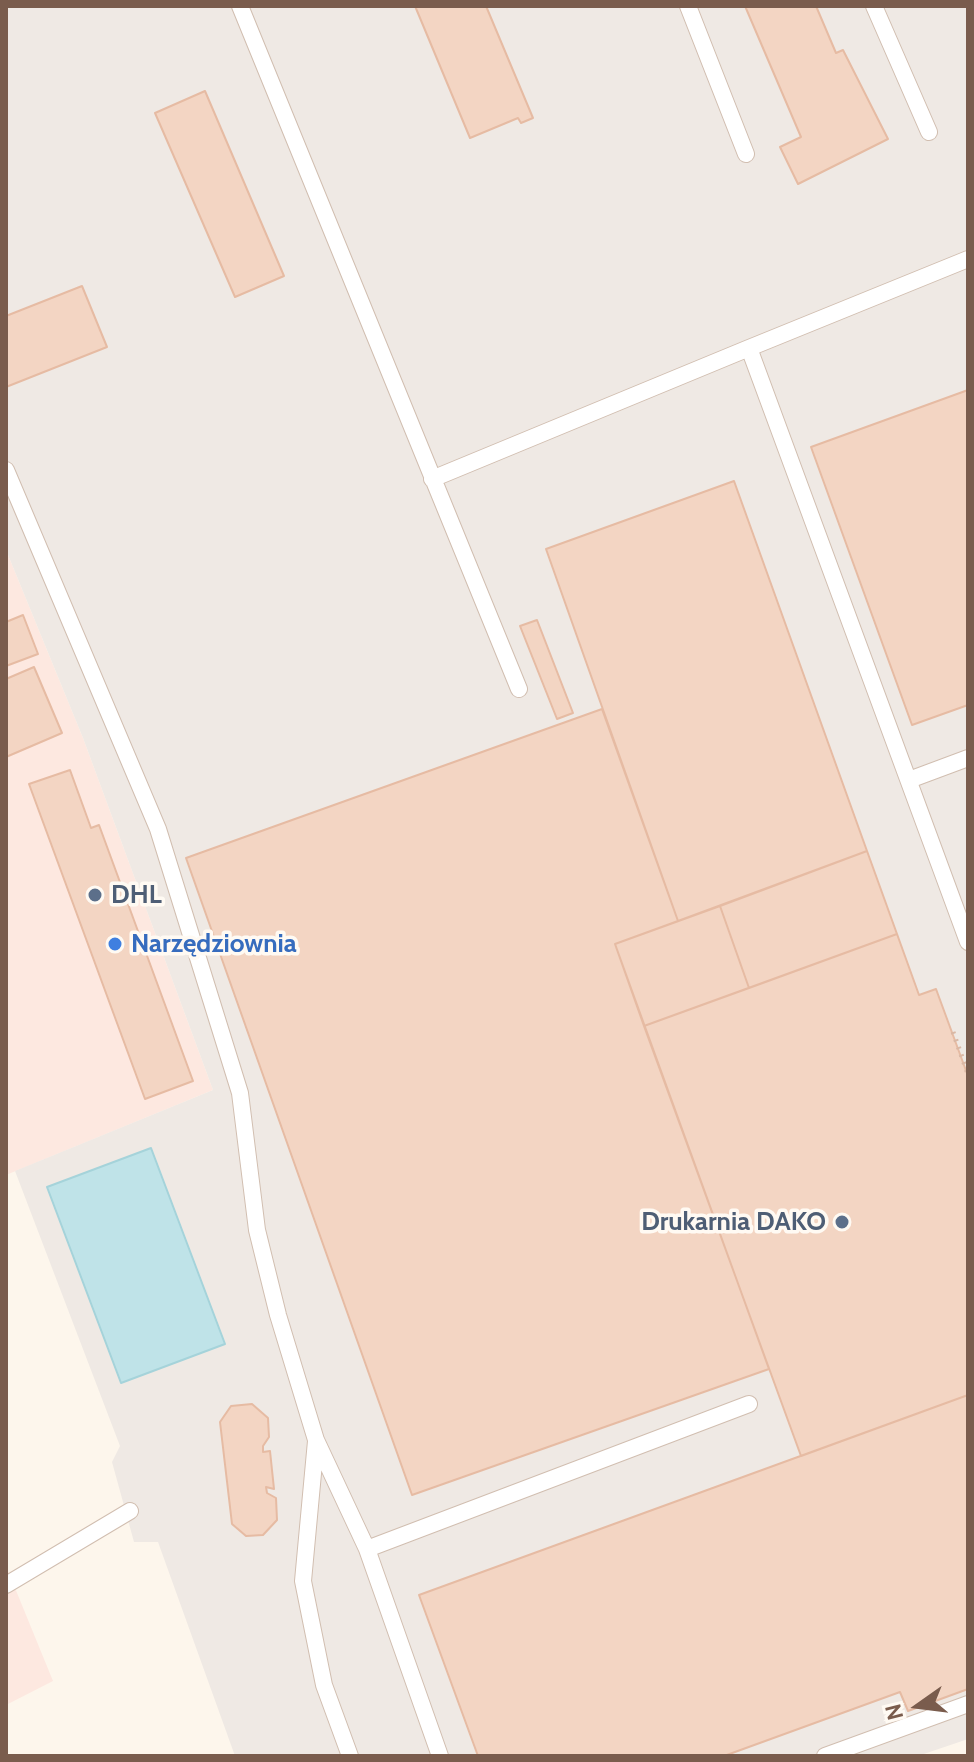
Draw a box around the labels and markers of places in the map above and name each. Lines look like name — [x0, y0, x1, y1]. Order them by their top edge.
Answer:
place label: DHL — [111, 879, 162, 911]
marker: DHL — [86, 886, 104, 904]
place label: Narzędziownia — [131, 928, 297, 960]
marker: Narzędziownia — [106, 935, 124, 953]
place label: Drukarnia DAKO — [641, 1206, 826, 1238]
marker: Drukarnia DAKO — [833, 1213, 851, 1231]

